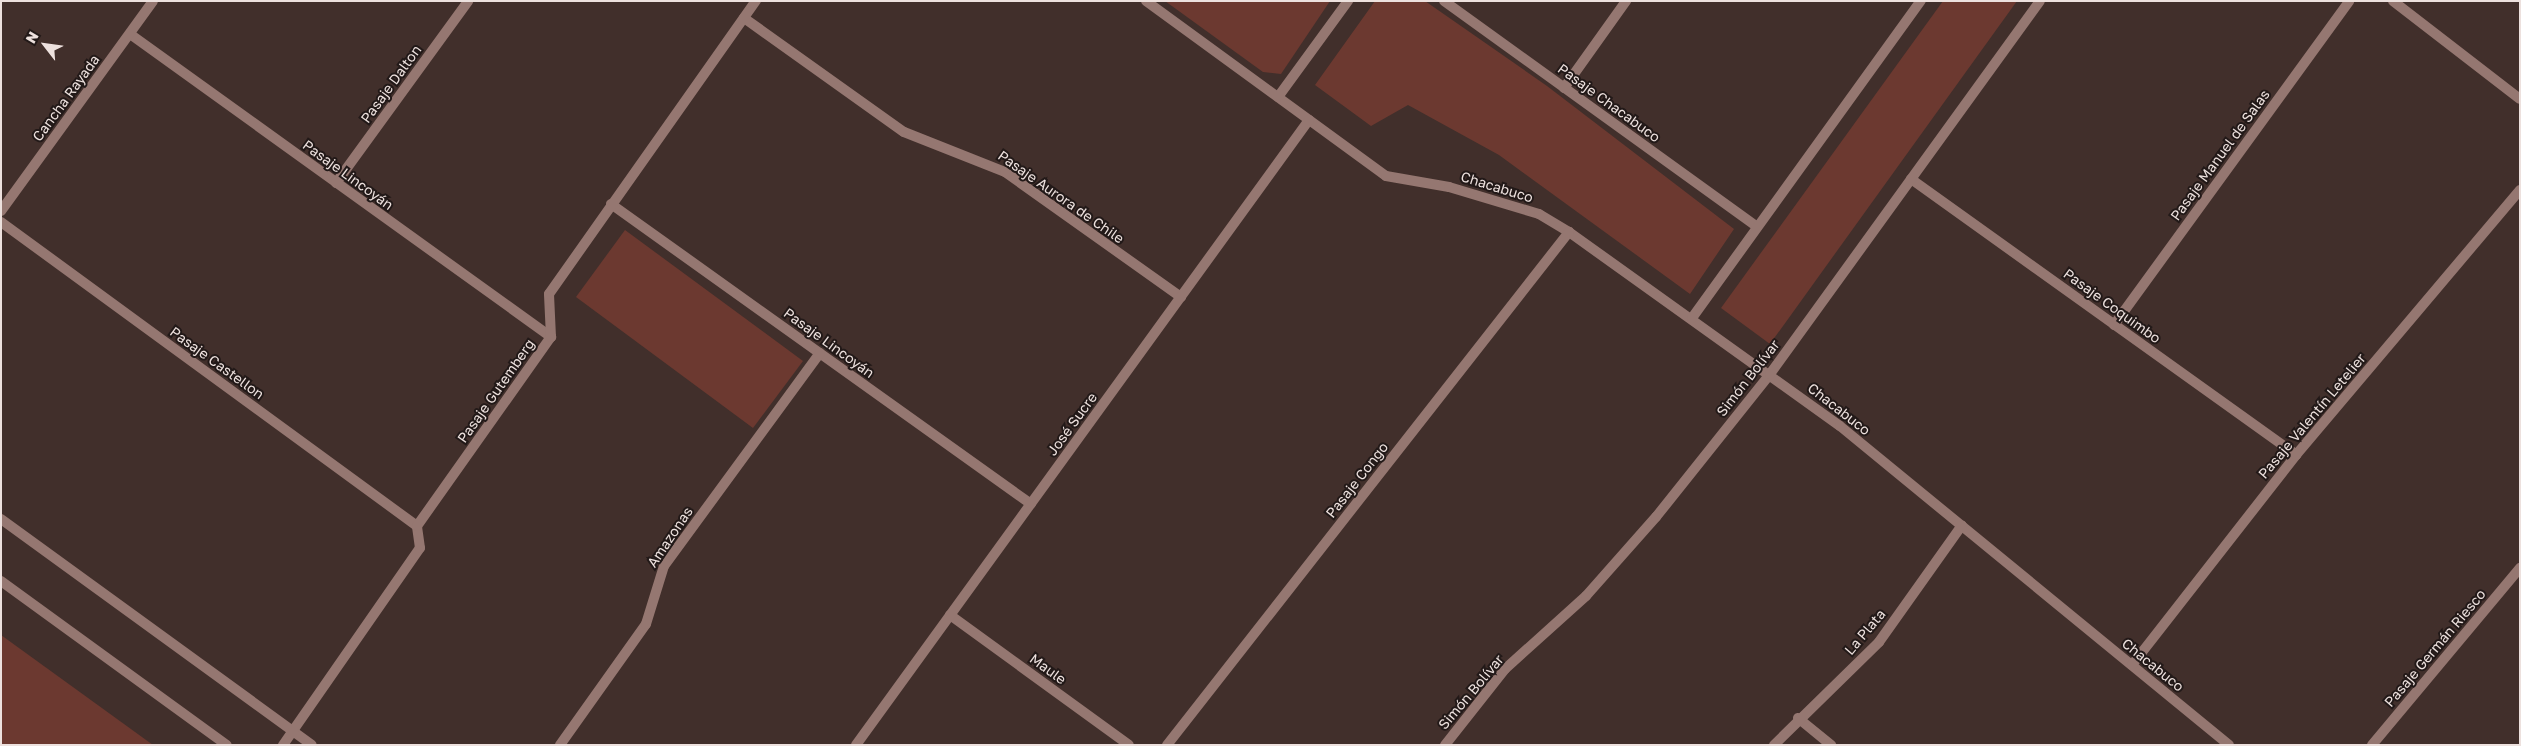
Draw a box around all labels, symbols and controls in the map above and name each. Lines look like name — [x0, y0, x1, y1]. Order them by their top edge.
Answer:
north arrow — [20, 20, 70, 70]
text: N — [22, 28, 42, 46]
street label: Pasaje Dalton — [357, 42, 425, 126]
street label: Cancha Rayada — [29, 52, 103, 144]
street label: Pasaje Chacabuco — [1555, 60, 1663, 146]
street label: Pasaje Manuel de Salas — [2167, 86, 2273, 224]
street label: Pasaje Lincoyán — [300, 137, 396, 213]
street label: Pasaje Aurora de Chile — [995, 147, 1127, 247]
street label: Chacabuco — [1459, 168, 1535, 206]
street label: Pasaje Coquimbo — [2060, 265, 2164, 347]
street label: Pasaje Lincoyán — [781, 305, 877, 381]
street label: Pasaje Castellon — [167, 323, 267, 403]
street label: Pasaje Gutemberg — [454, 336, 538, 446]
street label: Simón Bolívar — [1713, 336, 1783, 420]
street label: Pasaje Valentín Letelier — [2255, 350, 2369, 482]
street label: Chacabuco — [1804, 379, 1874, 439]
street label: José Sucre — [1044, 389, 1100, 459]
street label: Pasaje Congo — [1322, 439, 1392, 521]
street label: Amazonas — [644, 504, 696, 570]
street label: Pasaje Germán Riesco — [2381, 586, 2489, 710]
street label: La Plata — [1841, 606, 1889, 658]
street label: Chacabuco — [2119, 635, 2187, 695]
street label: Maule — [1027, 650, 1069, 688]
street label: Simón Bolívar — [1435, 651, 1507, 733]

